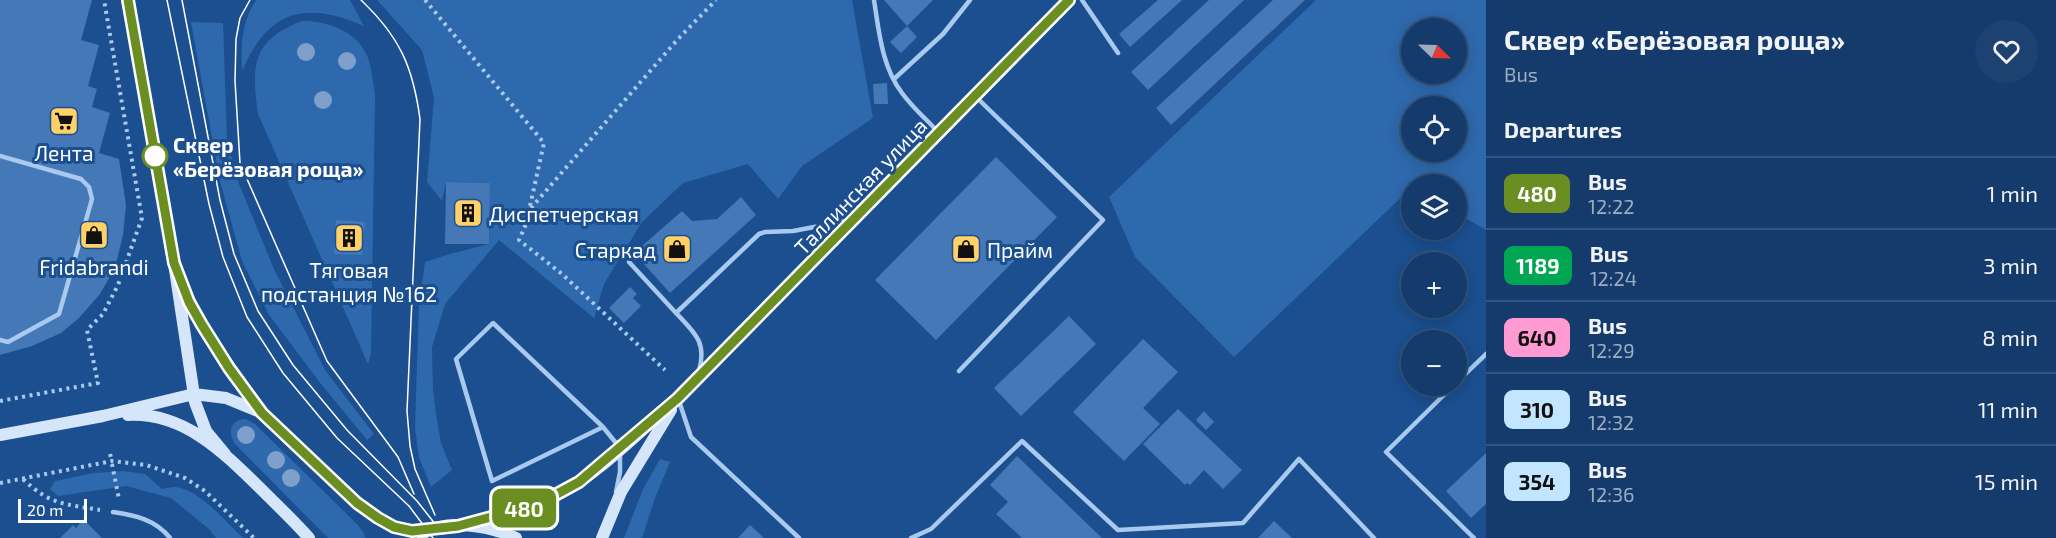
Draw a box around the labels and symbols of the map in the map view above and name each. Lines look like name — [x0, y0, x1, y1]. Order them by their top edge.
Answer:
north arrow — [1401, 18, 1467, 84]
supermarket icon: Лента — [48, 105, 80, 137]
street label: Таллинская улица — [789, 113, 932, 260]
place label: Сквер «Берёзовая роща» — [173, 132, 364, 181]
place label: Лента — [34, 140, 94, 165]
marker: Сквер «Берёзовая роща» — [142, 143, 168, 169]
building icon: Диспетчерская — [452, 197, 484, 229]
place label: Диспетчерская — [489, 201, 639, 226]
shop icon: Fridabrandi — [78, 219, 110, 251]
building icon: Тяговая подстанция №162 — [333, 222, 365, 254]
shop icon: Старкад — [661, 233, 693, 265]
shop icon: Прайм — [950, 233, 982, 265]
place label: Старкад — [575, 237, 656, 262]
place label: Прайм — [987, 237, 1053, 262]
place label: Fridabrandi — [39, 254, 149, 279]
place label: Тяговая подстанция №162 — [261, 257, 437, 306]
line badge: 480 — [490, 488, 558, 528]
scale bar — [18, 496, 87, 524]

